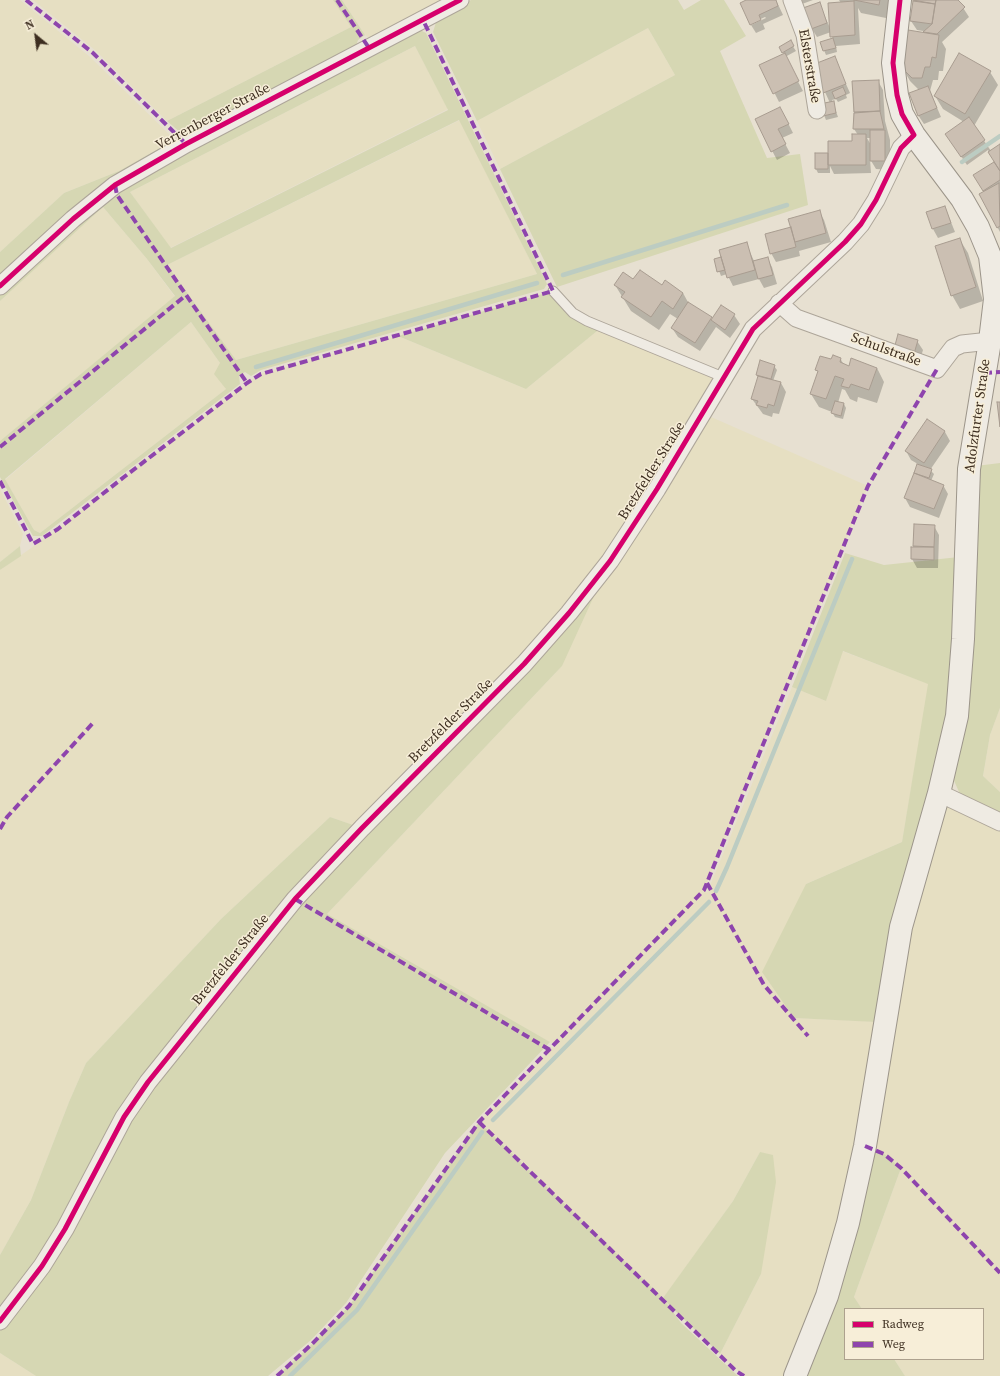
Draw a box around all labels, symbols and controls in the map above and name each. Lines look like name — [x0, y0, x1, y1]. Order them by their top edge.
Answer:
north arrow — [16, 16, 56, 56]
text: N — [23, 17, 37, 34]
street label: Elsterstraße — [794, 28, 824, 104]
street label: Verrenberger Straße — [153, 80, 273, 154]
street label: Schulstraße — [849, 330, 923, 370]
street label: Adolzfurter Straße — [962, 358, 994, 474]
street label: Bretzfelder Straße — [615, 419, 689, 523]
street label: Bretzfelder Straße — [405, 675, 497, 767]
street label: Bretzfelder Straße — [189, 911, 273, 1009]
legend — [844, 1308, 984, 1360]
text: Radweg — [882, 1316, 924, 1332]
text: Weg — [882, 1336, 905, 1352]

